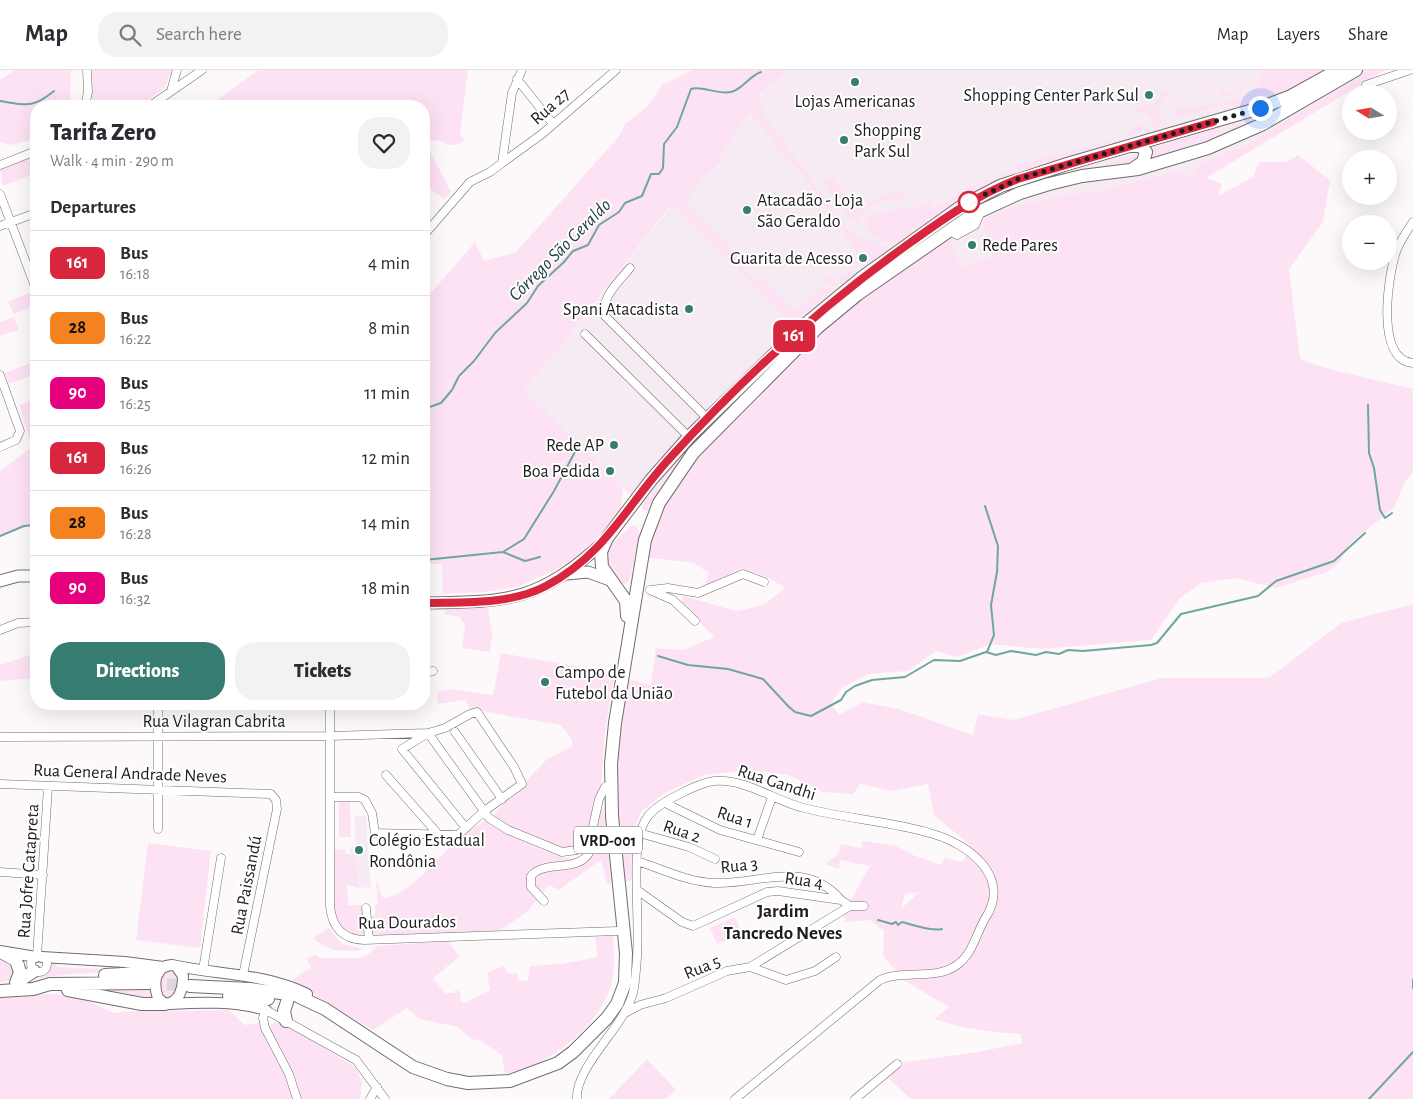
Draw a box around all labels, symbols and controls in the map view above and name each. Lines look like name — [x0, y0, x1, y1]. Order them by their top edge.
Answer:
search box — [98, 12, 448, 57]
icon: search — [116, 21, 144, 49]
text: Map — [25, 22, 68, 46]
text: Search here — [156, 25, 242, 44]
text: Map — [1217, 26, 1248, 44]
text: Layers — [1276, 26, 1320, 44]
text: Share — [1348, 26, 1388, 44]
marker: Lojas Americanas — [849, 76, 861, 88]
street label: Rua 27 — [527, 85, 574, 129]
north arrow — [1342, 85, 1398, 140]
map controls — [1342, 85, 1397, 270]
place label: Shopping Center Park Sul — [963, 87, 1139, 105]
marker: Shopping Center Park Sul — [1143, 89, 1155, 101]
place label: Lojas Americanas — [794, 93, 916, 111]
your location — [1248, 96, 1273, 121]
button: heart — [358, 117, 410, 169]
text: Tarifa Zero — [50, 121, 156, 145]
place label: Shopping Park Sul — [854, 122, 921, 161]
marker: Shopping Park Sul — [838, 134, 850, 146]
button: + — [1342, 150, 1397, 205]
text: Walk · 4 min · 290 m — [50, 153, 174, 169]
unlabelled marker — [958, 191, 980, 213]
place label: Atacadão - Loja São Geraldo — [757, 192, 863, 231]
water label: Córrego São Geraldo — [505, 195, 615, 305]
text: Departures — [50, 198, 136, 217]
marker: Atacadão - Loja São Geraldo — [741, 204, 753, 216]
button: − — [1342, 215, 1397, 270]
place label: Rede Pares — [982, 237, 1058, 255]
marker: Rede Pares — [966, 239, 978, 251]
text: Bus — [120, 244, 148, 263]
place label: Guarita de Acesso — [730, 250, 853, 268]
marker: Guarita de Acesso — [857, 252, 869, 264]
text: 161 — [67, 254, 88, 272]
text: 4 min — [368, 254, 410, 273]
text: 16:18 — [120, 266, 150, 282]
place label: Spani Atacadista — [563, 301, 679, 319]
marker: Spani Atacadista — [683, 303, 695, 315]
text: Bus — [120, 309, 148, 328]
text: 28 — [69, 319, 86, 337]
text: 8 min — [368, 319, 410, 338]
line badge: 161 — [765, 320, 823, 352]
text: 161 — [783, 327, 805, 345]
text: 16:22 — [120, 331, 151, 347]
text: Bus — [120, 374, 148, 393]
text: 90 — [68, 384, 87, 402]
text: 11 min — [364, 384, 410, 403]
text: 16:25 — [120, 396, 151, 412]
place label: Rede AP — [546, 437, 604, 455]
text: Bus — [120, 439, 148, 458]
marker: Rede AP — [608, 439, 620, 451]
text: 161 — [67, 449, 88, 467]
text: 12 min — [362, 449, 410, 468]
text: 16:26 — [120, 461, 152, 477]
place label: Boa Pedida — [522, 463, 600, 481]
marker: Boa Pedida — [604, 465, 616, 477]
text: Bus — [120, 504, 148, 523]
text: 28 — [69, 514, 86, 532]
text: 14 min — [362, 514, 410, 533]
text: 16:28 — [120, 526, 152, 542]
text: Bus — [120, 569, 148, 588]
text: 90 — [68, 579, 87, 597]
text: 18 min — [362, 579, 410, 598]
text: 16:32 — [120, 591, 151, 607]
button: Directions — [50, 642, 225, 700]
button: Tickets — [235, 642, 410, 700]
place label: Campo de Futebol da União — [555, 664, 673, 703]
marker: Campo de Futebol da União — [539, 676, 551, 688]
street label: Rua Vilagran Cabrita — [142, 713, 286, 731]
street label: Rua General Andrade Neves — [33, 762, 227, 786]
street label: Rua Gandhi — [735, 762, 818, 804]
street label: Rua Jofre Catapreta — [15, 803, 43, 939]
street label: Rua 1 — [715, 804, 755, 832]
street label: Rua 2 — [661, 817, 703, 847]
road number: VRD-001 — [574, 826, 642, 854]
place label: Colégio Estadual Rondônia — [369, 832, 485, 871]
street label: Rua Paissandú — [229, 834, 265, 936]
marker: Colégio Estadual Rondônia — [353, 844, 365, 856]
street label: Rua 3 — [720, 855, 759, 877]
street label: Rua 4 — [783, 869, 825, 893]
district label: Jardim Tancredo Neves — [724, 902, 842, 943]
street label: Rua Dourados — [358, 913, 456, 933]
street label: Rua 5 — [682, 953, 723, 983]

